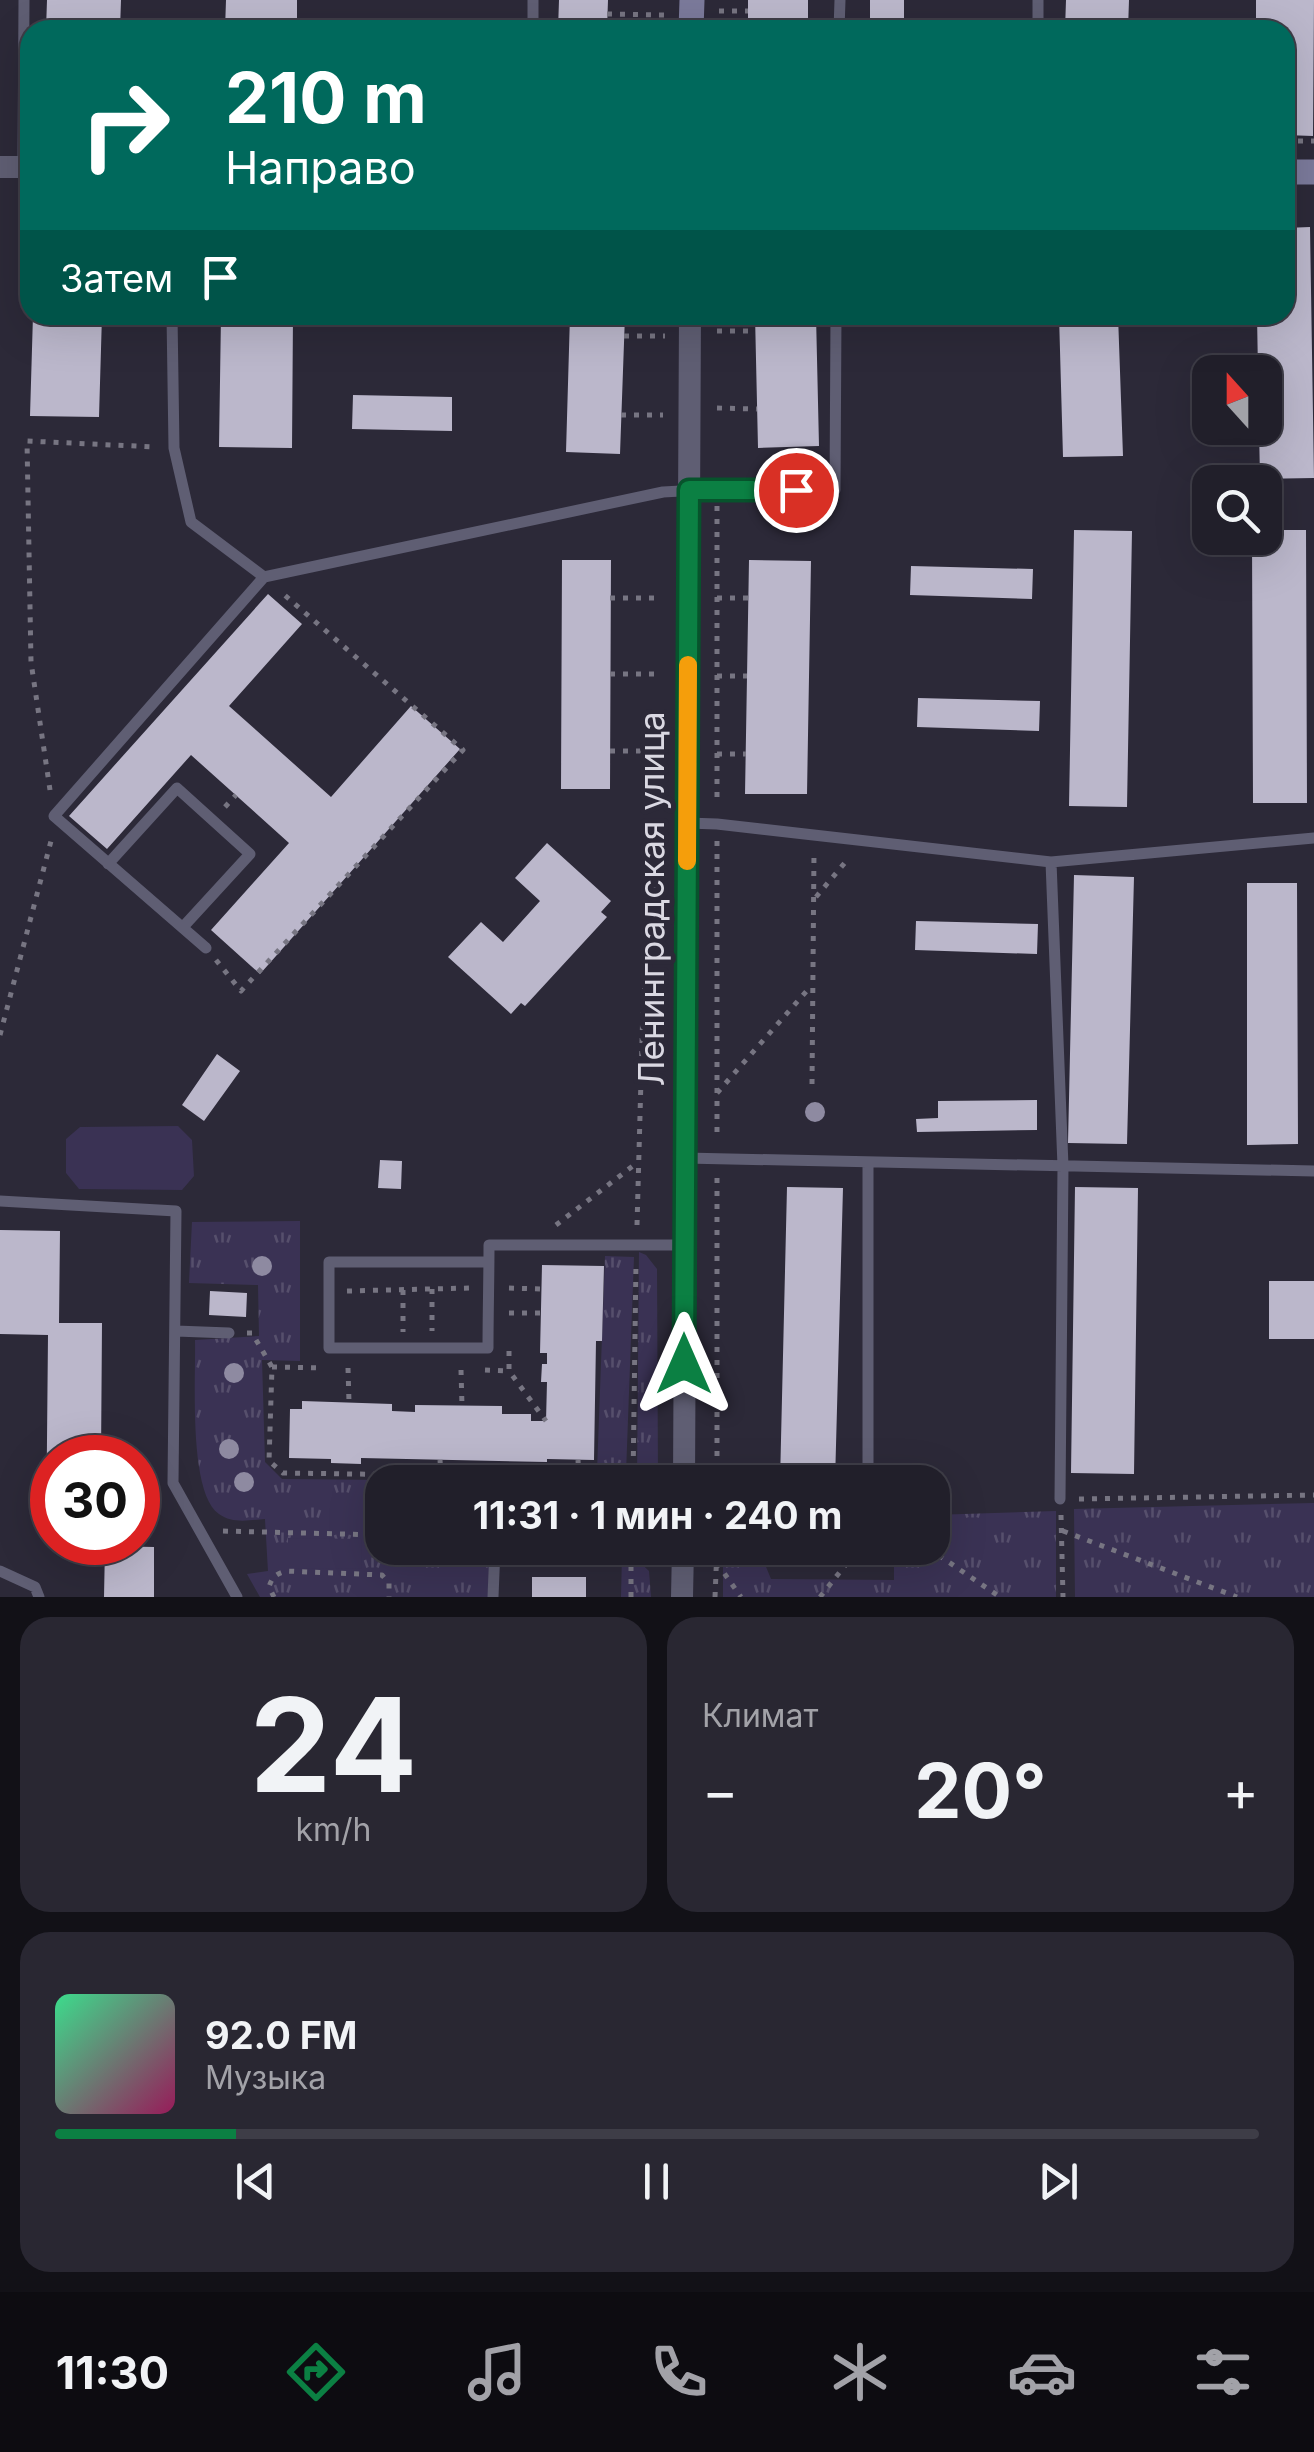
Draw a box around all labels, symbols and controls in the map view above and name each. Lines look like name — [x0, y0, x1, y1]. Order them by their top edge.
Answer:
text: 210 m — [225, 55, 427, 140]
icon: right — [60, 60, 190, 190]
text: Направо — [225, 140, 416, 195]
icon: arrive — [193, 250, 248, 305]
text: Затем — [60, 255, 173, 301]
north arrow — [1192, 355, 1282, 445]
map controls — [1192, 355, 1282, 555]
pin — [754, 448, 839, 533]
icon: arrive — [769, 463, 824, 518]
button: search — [1192, 465, 1282, 555]
street label: Ленинградская улица — [630, 711, 672, 1087]
position arrow — [632, 1312, 736, 1416]
speed limit sign: 30 — [30, 1435, 160, 1565]
text: 11:31 · 1 мин · 240 m — [473, 1492, 842, 1538]
text: 24 — [250, 1666, 417, 1823]
text: Климат — [702, 1696, 818, 1735]
text: 20° — [914, 1745, 1047, 1836]
text: − — [702, 1758, 738, 1824]
text: + — [1223, 1758, 1259, 1824]
text: km/h — [295, 1810, 372, 1849]
text: 92.0 FM — [205, 2012, 358, 2058]
text: Музыка — [205, 2058, 326, 2097]
icon: previous — [228, 2154, 283, 2209]
icon: pause — [629, 2154, 684, 2209]
icon: next — [1031, 2154, 1086, 2209]
icon: directions — [281, 2337, 351, 2407]
icon: music — [462, 2337, 532, 2407]
icon: phone — [644, 2337, 714, 2407]
icon: climate — [825, 2337, 895, 2407]
icon: car — [1007, 2337, 1077, 2407]
icon: filters — [1188, 2337, 1258, 2407]
text: 11:30 — [56, 2345, 169, 2400]

